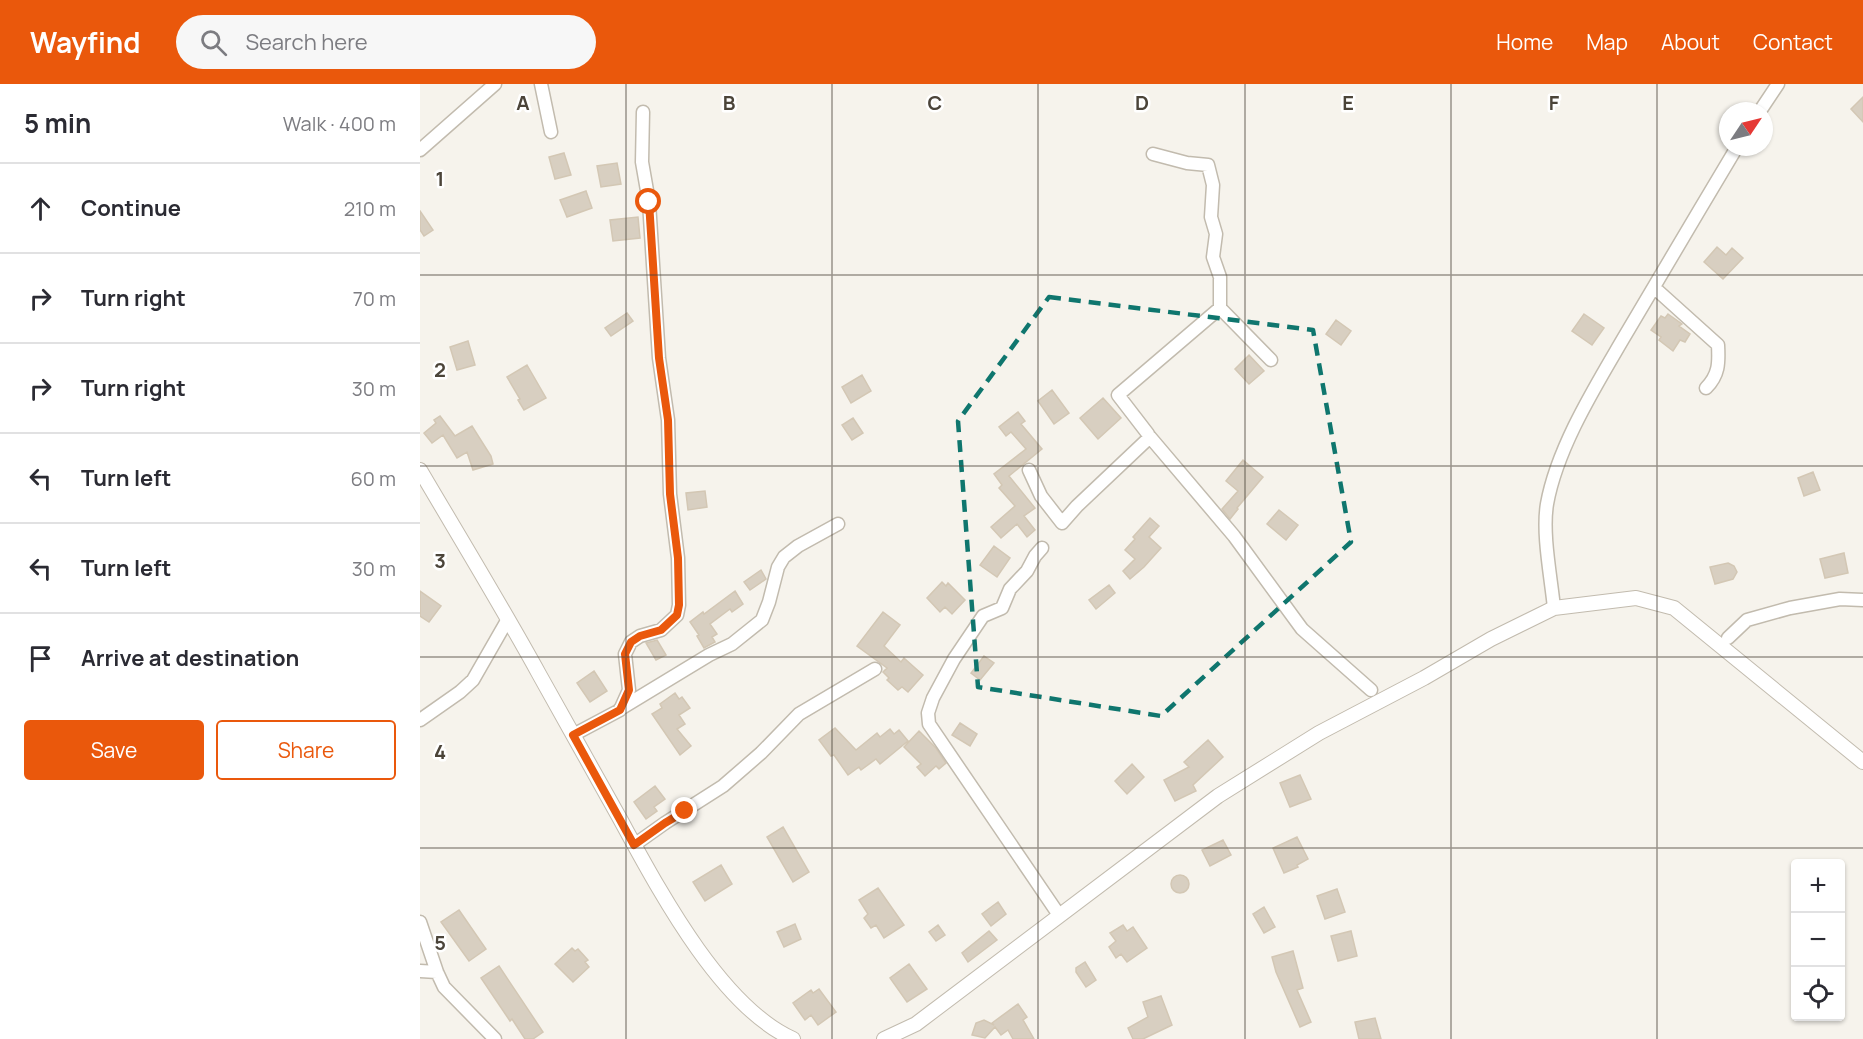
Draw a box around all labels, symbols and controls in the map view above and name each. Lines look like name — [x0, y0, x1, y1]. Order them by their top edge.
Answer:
search box — [176, 15, 596, 69]
text: Wayfind — [30, 23, 140, 61]
icon: search — [197, 26, 230, 59]
text: Search here — [245, 27, 368, 57]
text: Home — [1496, 28, 1553, 56]
text: Map — [1586, 28, 1628, 56]
text: About — [1661, 28, 1720, 56]
text: Contact — [1753, 28, 1833, 56]
text: A — [516, 89, 530, 116]
text: B — [723, 89, 736, 116]
text: C — [928, 89, 942, 116]
text: D — [1135, 89, 1149, 116]
text: E — [1342, 89, 1354, 116]
text: F — [1549, 89, 1560, 116]
north arrow — [1719, 102, 1773, 156]
text: 5 min — [24, 105, 91, 141]
text: Walk · 400 m — [283, 110, 396, 137]
text: 1 — [436, 165, 444, 192]
route start — [635, 188, 661, 214]
icon: ahead — [24, 192, 57, 225]
text: Continue — [81, 193, 181, 223]
text: 210 m — [344, 195, 396, 222]
icon: right — [24, 282, 57, 315]
text: Turn right — [81, 283, 186, 313]
text: 70 m — [353, 285, 396, 312]
text: 2 — [434, 356, 446, 383]
icon: right — [24, 372, 57, 405]
text: Turn right — [81, 373, 186, 403]
text: 30 m — [352, 375, 396, 402]
icon: left — [24, 462, 57, 495]
text: Turn left — [81, 463, 171, 493]
text: 60 m — [350, 465, 396, 492]
text: 3 — [434, 547, 446, 574]
icon: left — [24, 552, 57, 585]
text: Turn left — [81, 553, 171, 583]
text: 30 m — [352, 555, 396, 582]
icon: arrive — [24, 642, 57, 675]
text: Arrive at destination — [81, 643, 299, 673]
button: Save — [24, 720, 204, 780]
button: Share — [216, 720, 396, 780]
text: 4 — [434, 738, 446, 765]
route end — [671, 797, 697, 823]
map controls — [1791, 859, 1845, 1021]
button: + — [1791, 859, 1845, 913]
button: − — [1791, 913, 1845, 967]
text: 5 — [434, 929, 446, 956]
button: locate — [1791, 967, 1845, 1021]

